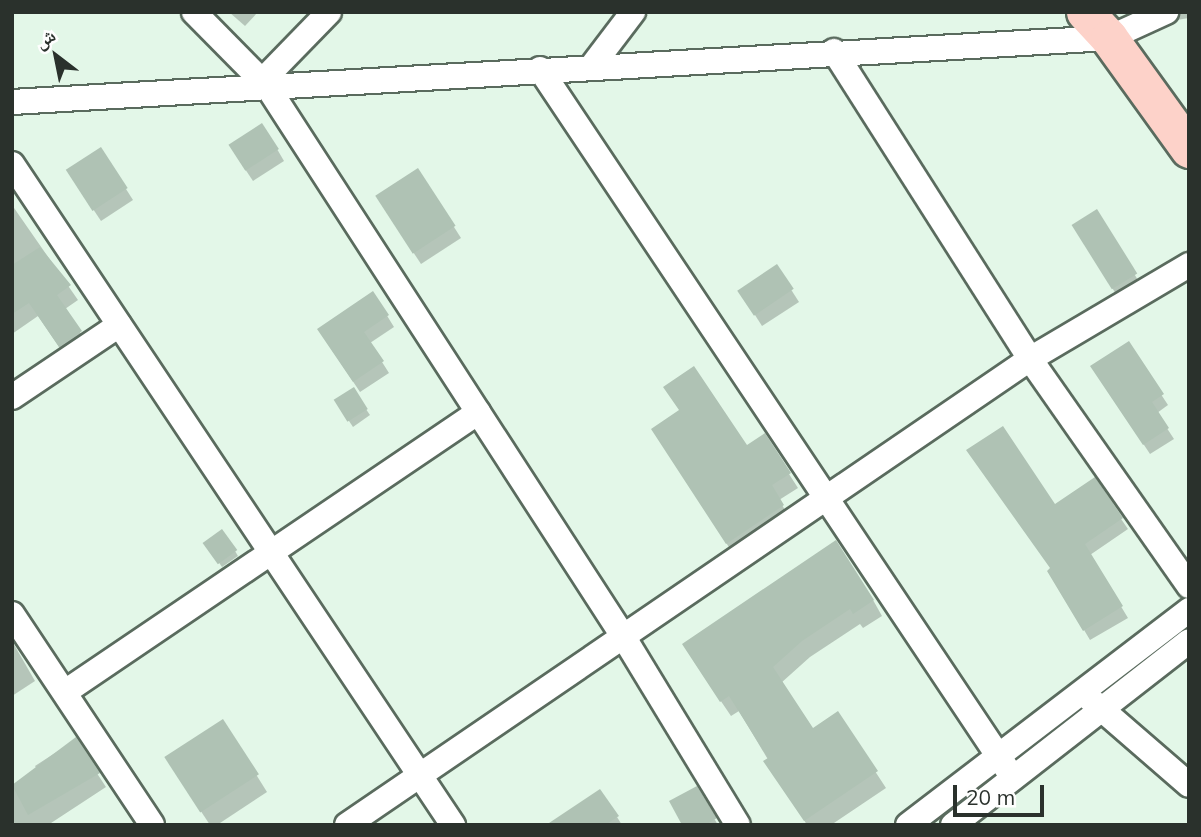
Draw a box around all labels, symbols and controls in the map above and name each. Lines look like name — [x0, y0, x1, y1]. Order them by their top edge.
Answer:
north arrow — [21, 21, 91, 91]
text: ش — [30, 23, 60, 54]
scale bar — [956, 770, 1047, 814]
text: 20 m — [966, 784, 1015, 810]

